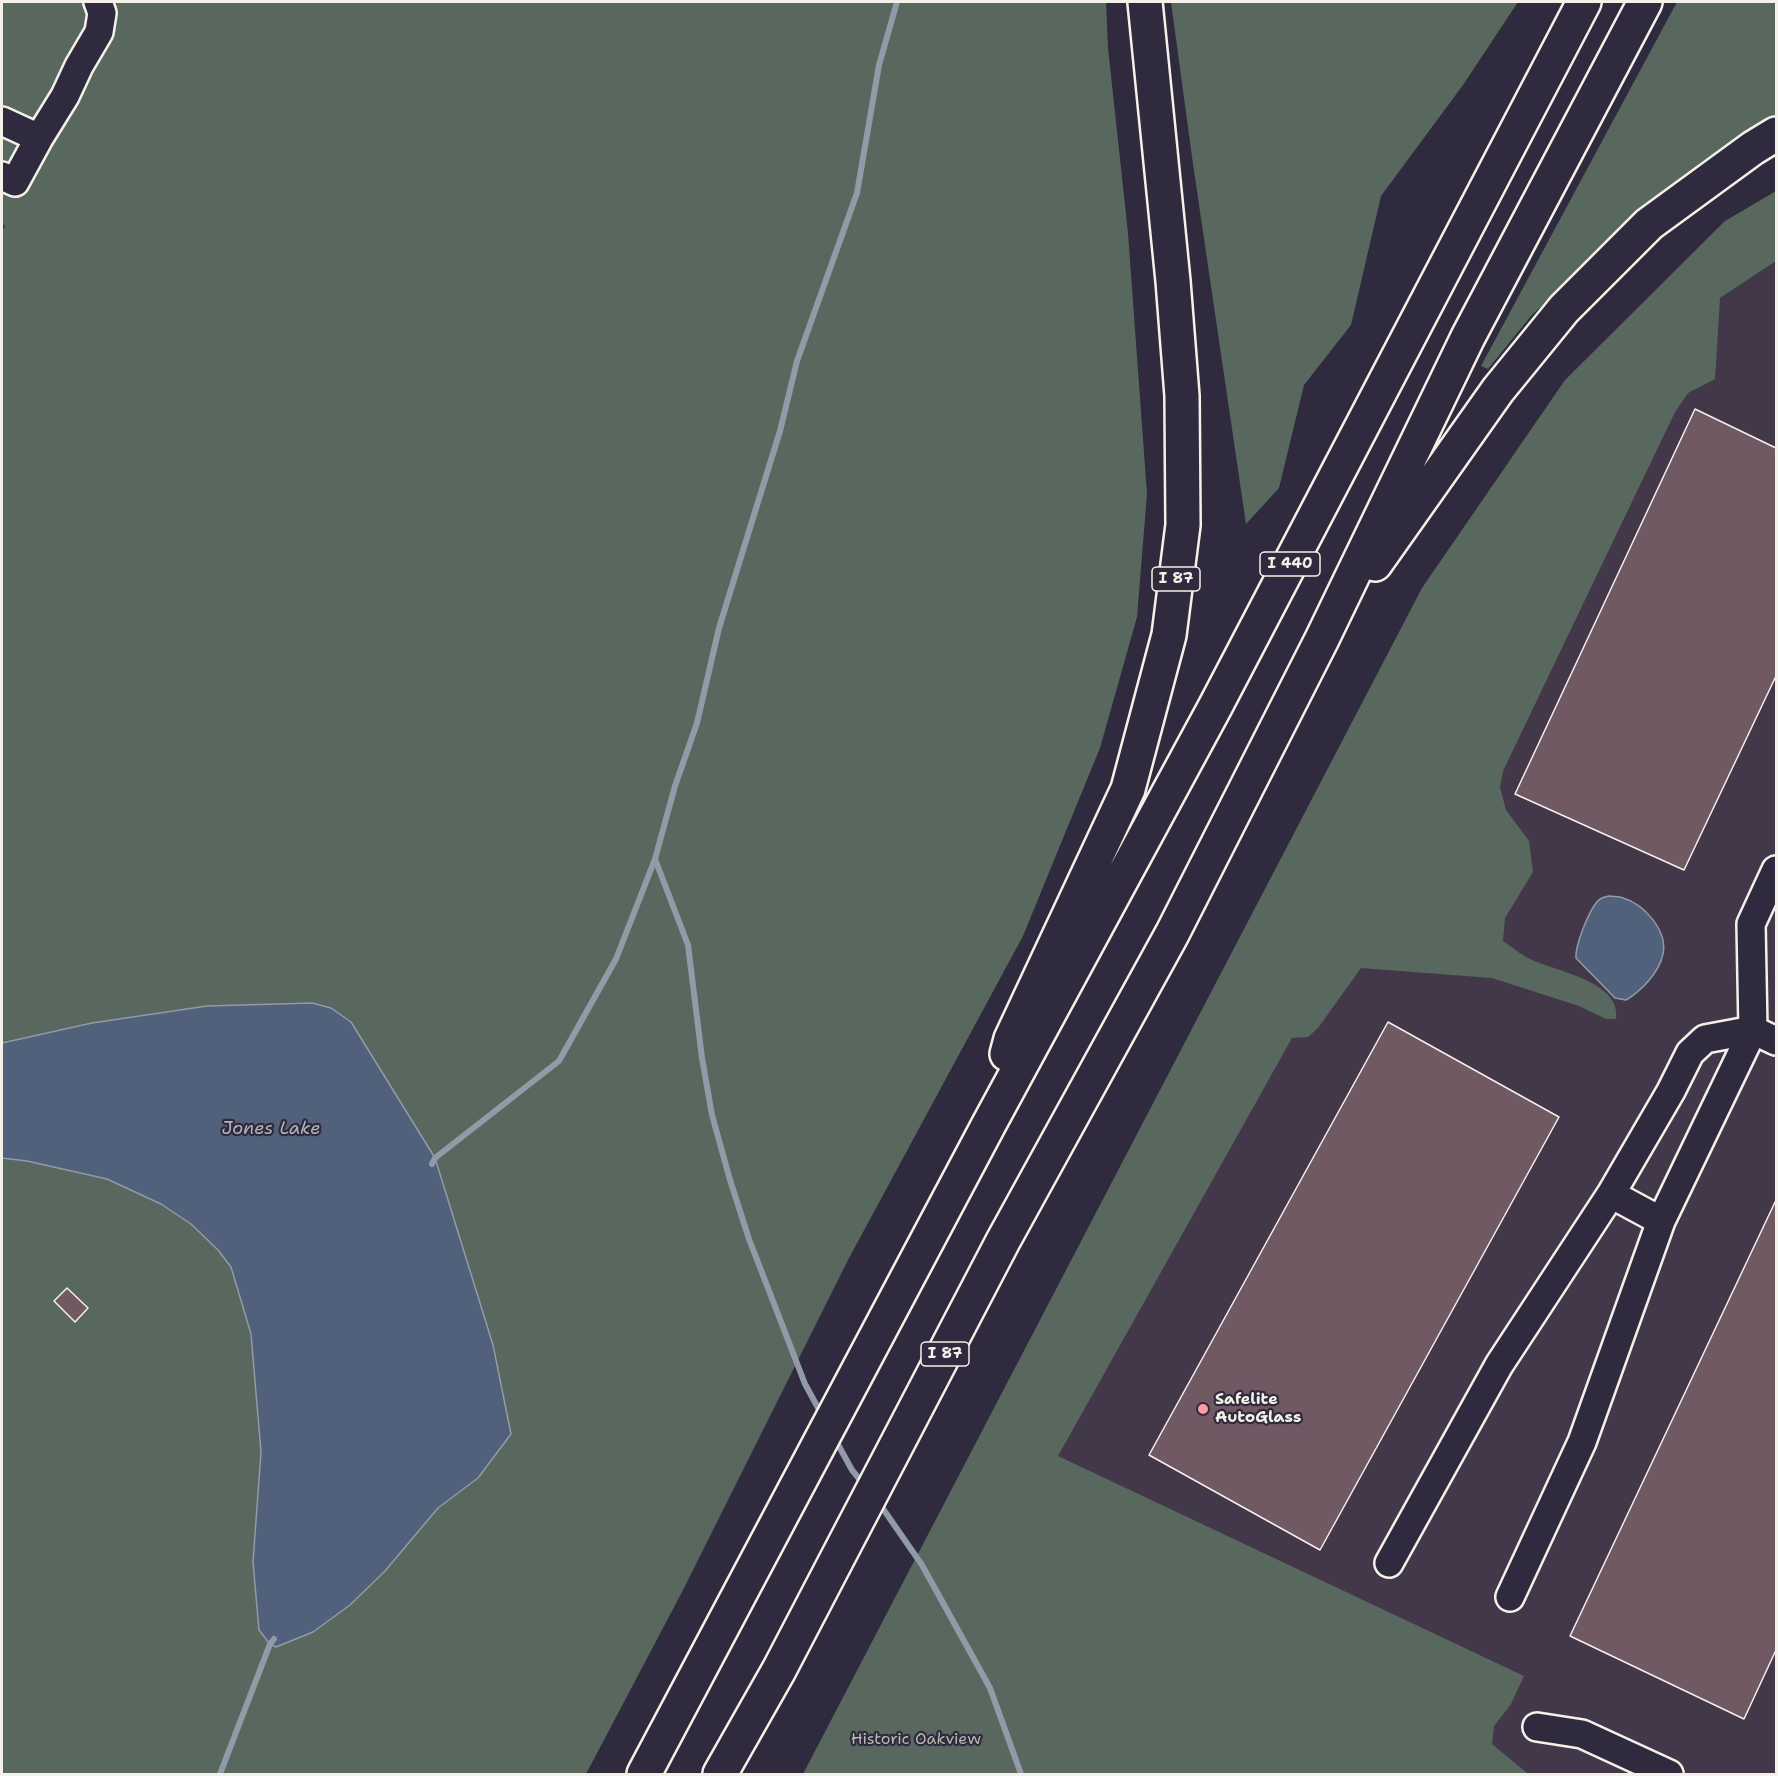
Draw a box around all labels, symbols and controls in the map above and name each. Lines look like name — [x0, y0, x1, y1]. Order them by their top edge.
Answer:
road number: I 440 — [1260, 552, 1320, 576]
road number: I 87 — [1152, 567, 1200, 591]
water label: Jones Lake — [222, 1118, 320, 1140]
road number: I 87 — [921, 1342, 969, 1366]
place label: Safelite AutoGlass — [1215, 1390, 1301, 1428]
marker: Safelite AutoGlass — [1196, 1402, 1210, 1416]
park label: Historic Oakview — [851, 1730, 981, 1750]

